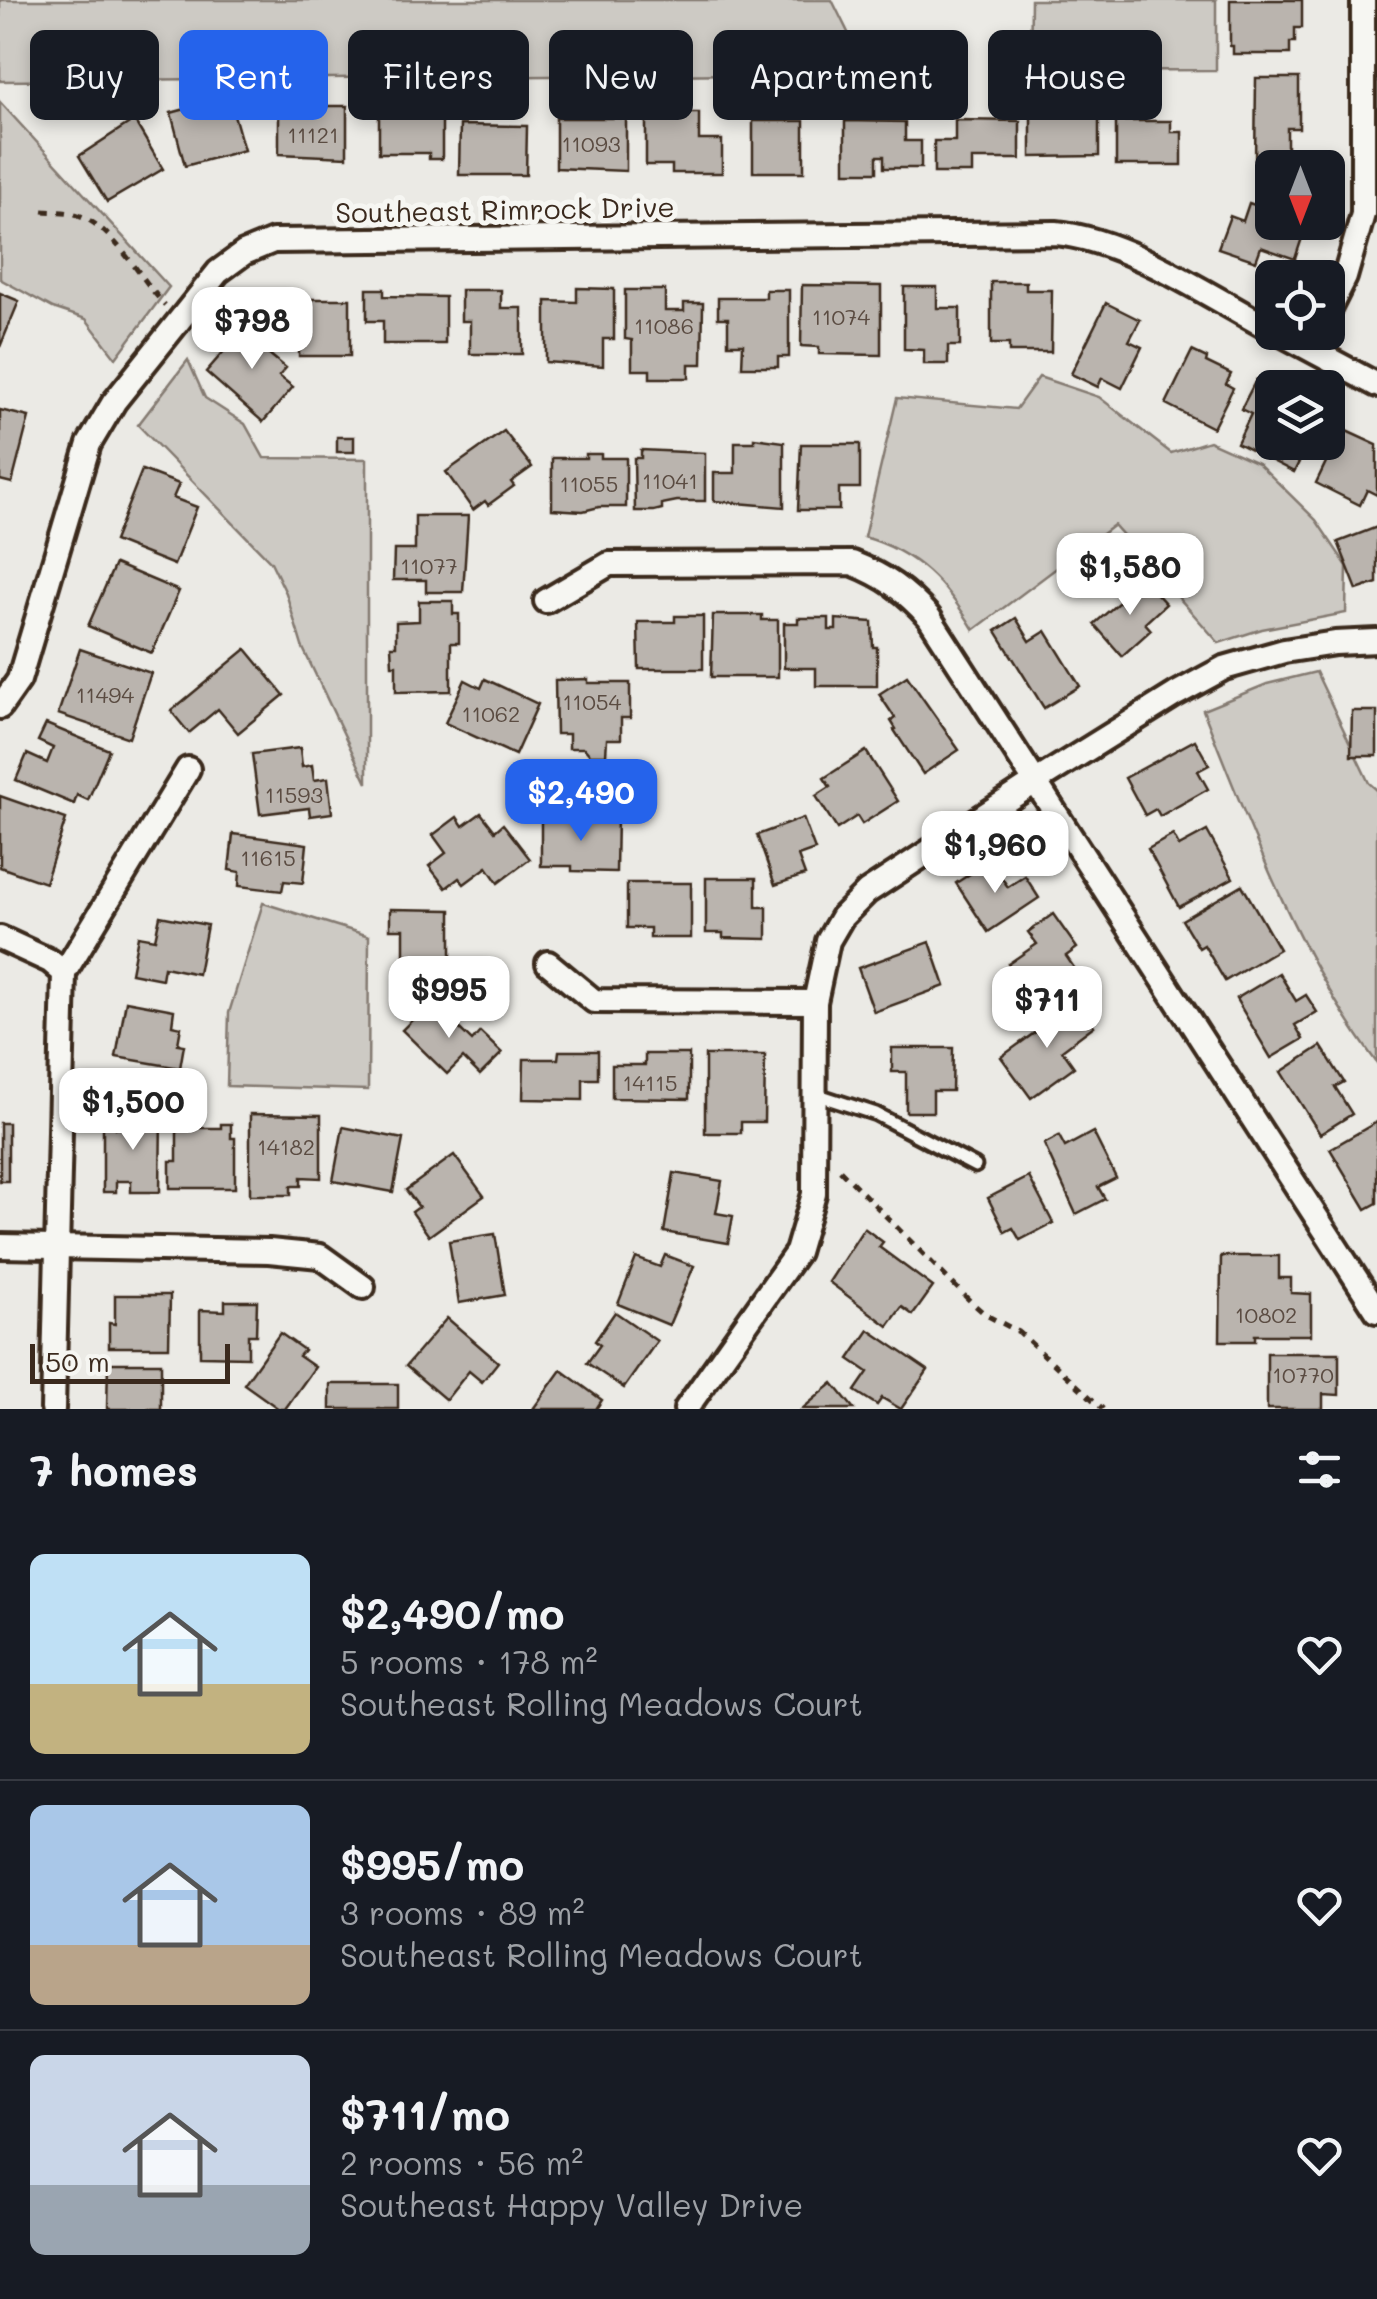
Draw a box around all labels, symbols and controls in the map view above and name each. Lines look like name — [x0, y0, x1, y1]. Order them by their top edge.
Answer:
chip: Buy — [30, 30, 159, 120]
chip: Rent — [179, 30, 328, 120]
chip: Filters — [348, 30, 529, 120]
chip: New — [549, 30, 693, 120]
chip: Apartment — [713, 30, 968, 120]
chip: House — [988, 30, 1162, 120]
house number: 11121 — [287, 120, 339, 149]
house number: 11093 — [561, 129, 621, 158]
north arrow — [1255, 150, 1345, 240]
map controls — [1255, 150, 1345, 460]
street label: Southeast Rimrock Drive — [335, 188, 675, 230]
button: locate — [1255, 260, 1345, 350]
pin: $798 — [193, 287, 311, 372]
text: $798 — [214, 298, 290, 340]
house number: 11074 — [812, 302, 870, 331]
house number: 11086 — [634, 311, 694, 340]
button: layers — [1255, 370, 1345, 460]
house number: 11041 — [642, 466, 698, 495]
house number: 11055 — [560, 469, 618, 498]
pin: $1,580 — [1049, 533, 1211, 618]
text: $1,580 — [1079, 544, 1181, 586]
house number: 11077 — [400, 551, 458, 580]
house number: 11494 — [76, 680, 134, 709]
house number: 11054 — [563, 687, 622, 716]
house number: 11062 — [462, 699, 520, 728]
pin: $2,490 — [500, 759, 662, 844]
text: $2,490 — [527, 770, 635, 812]
house number: 11593 — [265, 780, 323, 809]
pin: $1,960 — [914, 811, 1076, 896]
text: $1,960 — [944, 822, 1046, 864]
house number: 11615 — [240, 843, 296, 872]
pin: $995 — [390, 956, 508, 1041]
pin: $711 — [988, 966, 1106, 1051]
text: $995 — [411, 967, 487, 1009]
text: $711 — [1014, 977, 1080, 1019]
pin: $1,500 — [52, 1068, 214, 1153]
house number: 14115 — [622, 1068, 678, 1097]
text: $1,500 — [81, 1079, 185, 1121]
house number: 14182 — [257, 1132, 315, 1161]
house number: 10802 — [1235, 1300, 1297, 1329]
scale bar — [30, 1339, 230, 1384]
text: 50 m — [45, 1343, 110, 1379]
house number: 10770 — [1272, 1360, 1334, 1389]
text: 7 homes — [30, 1442, 198, 1497]
icon: filters — [1292, 1442, 1347, 1497]
text: $2,490/mo — [340, 1585, 565, 1640]
icon: home — [110, 1594, 230, 1714]
icon: heart — [1292, 1627, 1347, 1682]
text: 5 rooms · 178 m² — [340, 1640, 598, 1682]
text: Southeast Rolling Meadows Court — [340, 1682, 863, 1724]
text: $995/mo — [340, 1836, 524, 1891]
icon: home — [110, 1845, 230, 1965]
icon: heart — [1292, 1878, 1347, 1933]
text: 3 rooms · 89 m² — [340, 1891, 585, 1933]
text: Southeast Rolling Meadows Court — [340, 1933, 863, 1975]
text: $711/mo — [340, 2086, 510, 2141]
icon: home — [110, 2095, 230, 2215]
icon: heart — [1292, 2128, 1347, 2183]
text: 2 rooms · 56 m² — [340, 2141, 583, 2183]
text: Southeast Happy Valley Drive — [340, 2183, 803, 2225]

